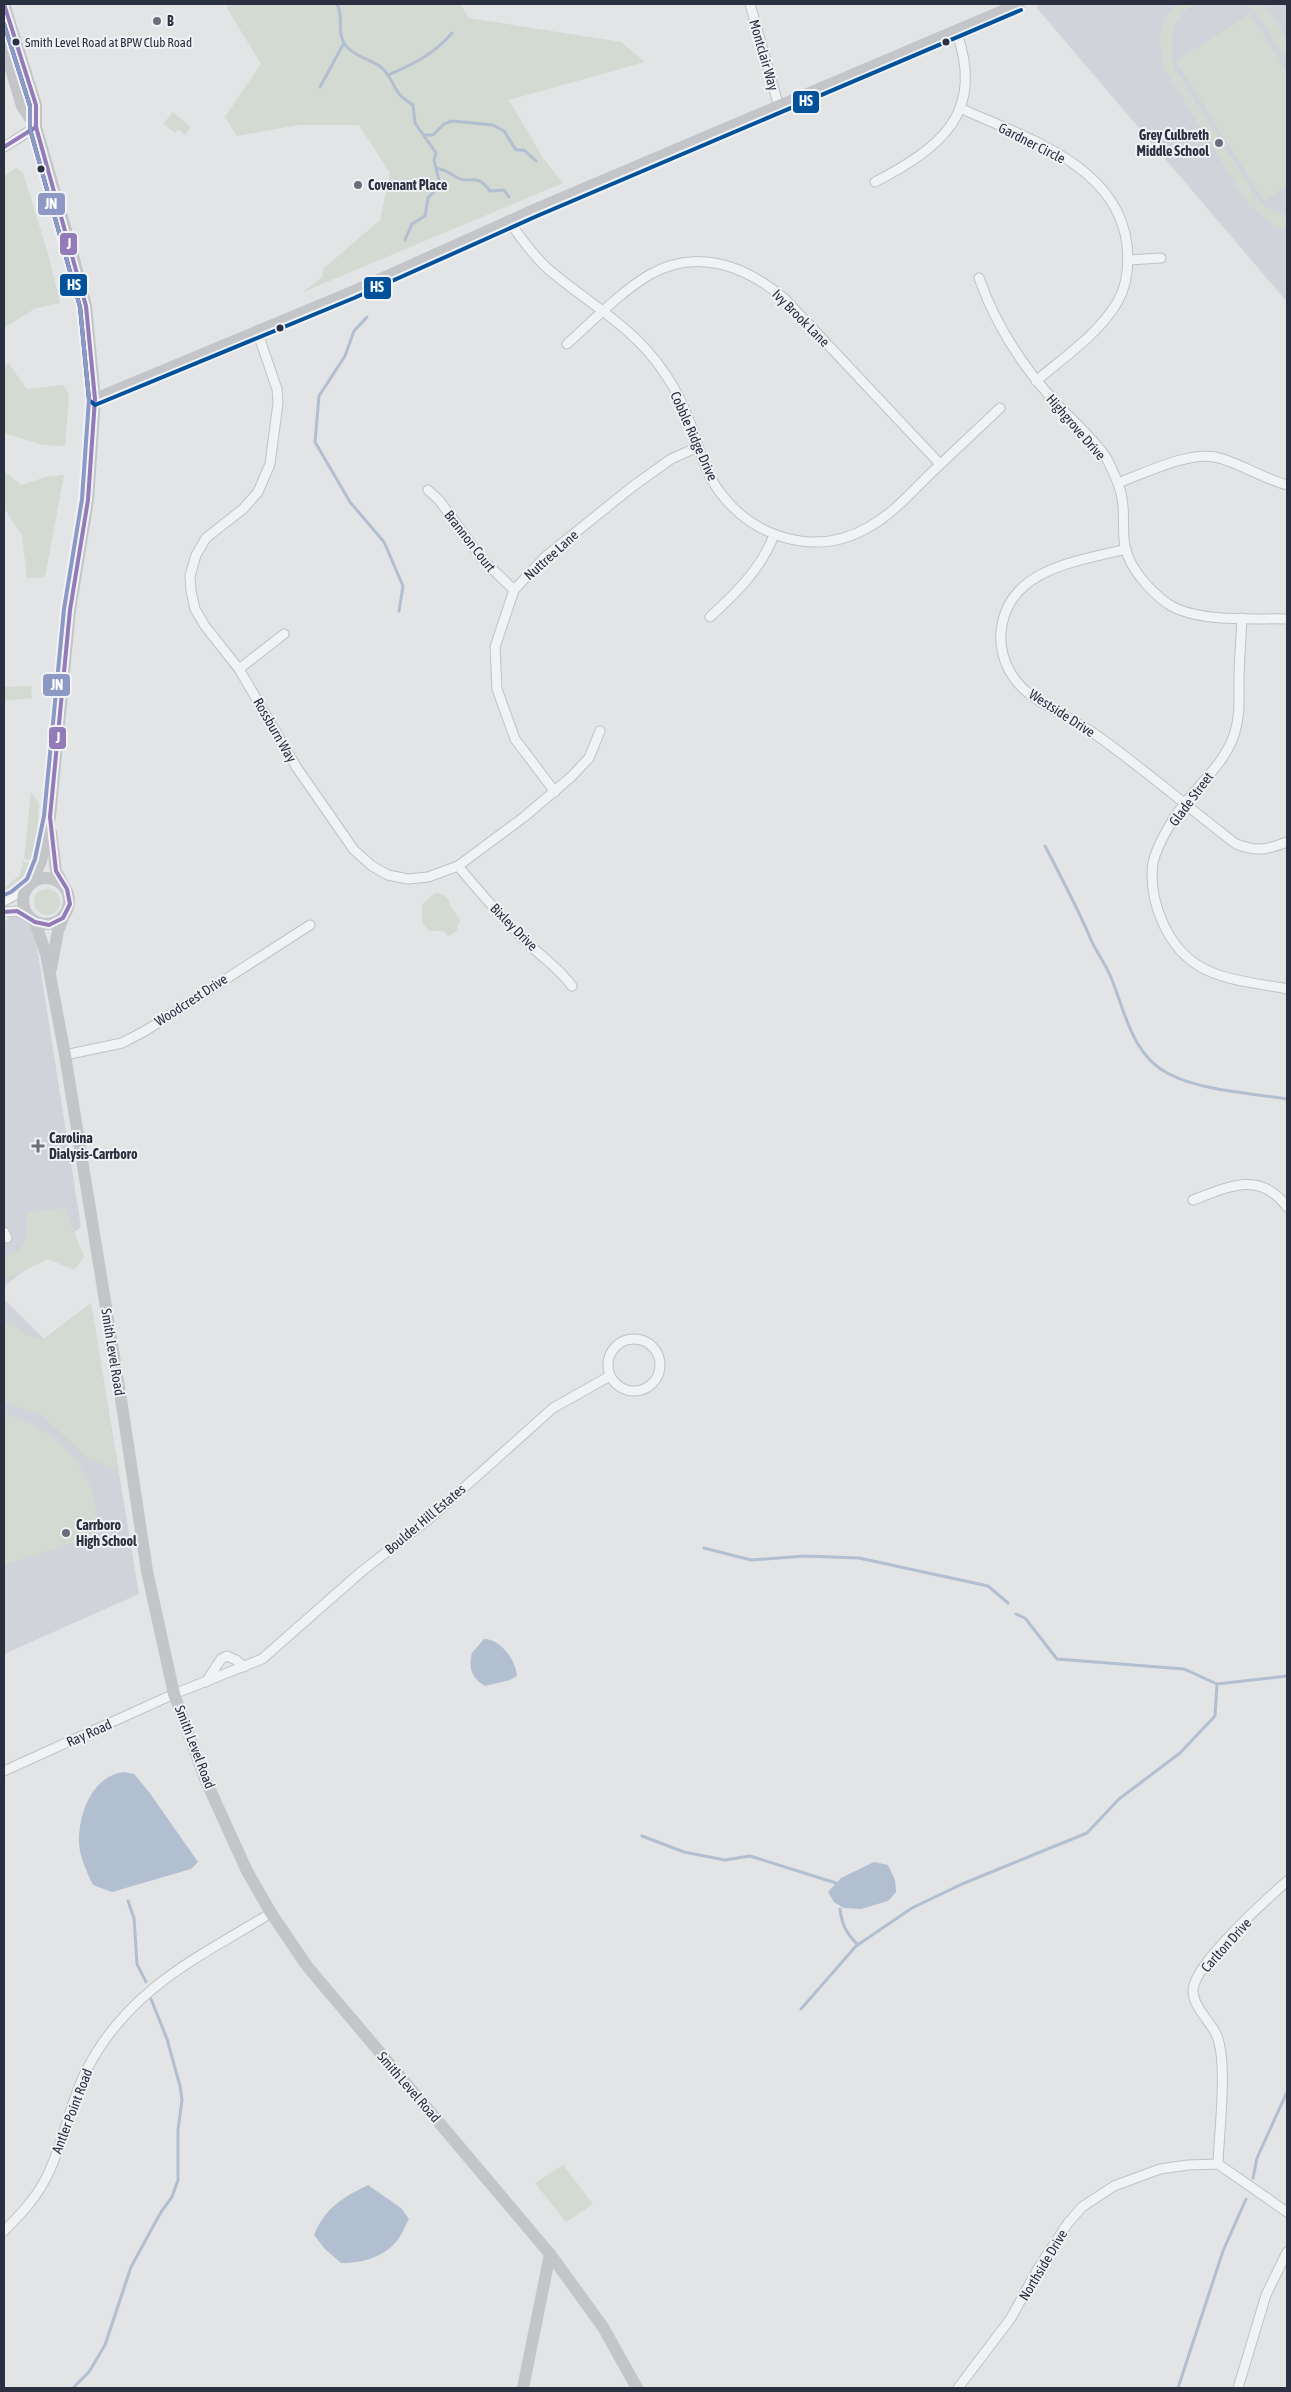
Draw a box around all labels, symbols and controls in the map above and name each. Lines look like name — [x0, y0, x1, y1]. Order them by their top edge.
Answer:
place label: B — [167, 13, 174, 29]
marker: B — [151, 15, 163, 27]
street label: Montclair Way — [746, 18, 782, 93]
place label: Smith Level Road at BPW Club Road — [25, 35, 192, 50]
marker: Smith Level Road at BPW Club Road — [11, 37, 21, 47]
unlabelled marker — [941, 37, 951, 47]
line badge: HS — [792, 90, 820, 114]
text: HS — [799, 93, 813, 109]
street label: Gardner Circle — [996, 119, 1068, 167]
place label: Grey Culbreth Middle School — [1137, 127, 1209, 159]
marker: Grey Culbreth Middle School — [1213, 137, 1225, 149]
unlabelled marker — [36, 164, 46, 174]
place label: Covenant Place — [368, 177, 447, 193]
marker: Covenant Place — [352, 179, 364, 191]
line badge: JN — [37, 192, 66, 216]
text: JN — [44, 196, 57, 212]
line badge: J — [59, 232, 78, 256]
text: J — [66, 236, 71, 252]
line badge: HS — [59, 273, 88, 297]
line badge: HS — [363, 276, 392, 300]
text: HS — [67, 277, 81, 293]
text: HS — [370, 279, 384, 295]
street label: Ivy Brook Lane — [769, 286, 833, 350]
unlabelled marker — [275, 323, 285, 333]
street label: Cobble Ridge Drive — [667, 389, 721, 483]
street label: Highgrove Drive — [1043, 391, 1109, 463]
street label: Brannon Court — [441, 507, 499, 575]
street label: Nuttree Lane — [521, 527, 581, 583]
line badge: JN — [42, 673, 71, 697]
text: JN — [50, 677, 63, 693]
street label: Westside Drive — [1026, 686, 1098, 740]
street label: Rossburn Way — [250, 695, 300, 765]
line badge: J — [48, 726, 67, 750]
text: J — [55, 730, 60, 746]
street label: Glade Street — [1166, 769, 1216, 829]
street label: Bixley Drive — [487, 900, 541, 954]
street label: Woodcrest Drive — [152, 971, 230, 1029]
place label: Carolina Dialysis-Carrboro — [49, 1130, 138, 1162]
marker: Carolina Dialysis-Carrboro — [31, 1139, 45, 1153]
street label: Smith Level Road — [98, 1307, 128, 1397]
street label: Boulder Hill Estates — [382, 1481, 468, 1557]
place label: Carrboro High School — [76, 1517, 137, 1549]
marker: Carrboro High School — [60, 1527, 72, 1539]
street label: Smith Level Road — [172, 1703, 218, 1791]
street label: Ray Road — [64, 1716, 114, 1750]
street label: Carlton Drive — [1198, 1915, 1254, 1975]
street label: Smith Level Road — [374, 2049, 444, 2125]
street label: Antler Point Road — [48, 2066, 96, 2156]
street label: Northside Drive — [1016, 2227, 1070, 2303]

